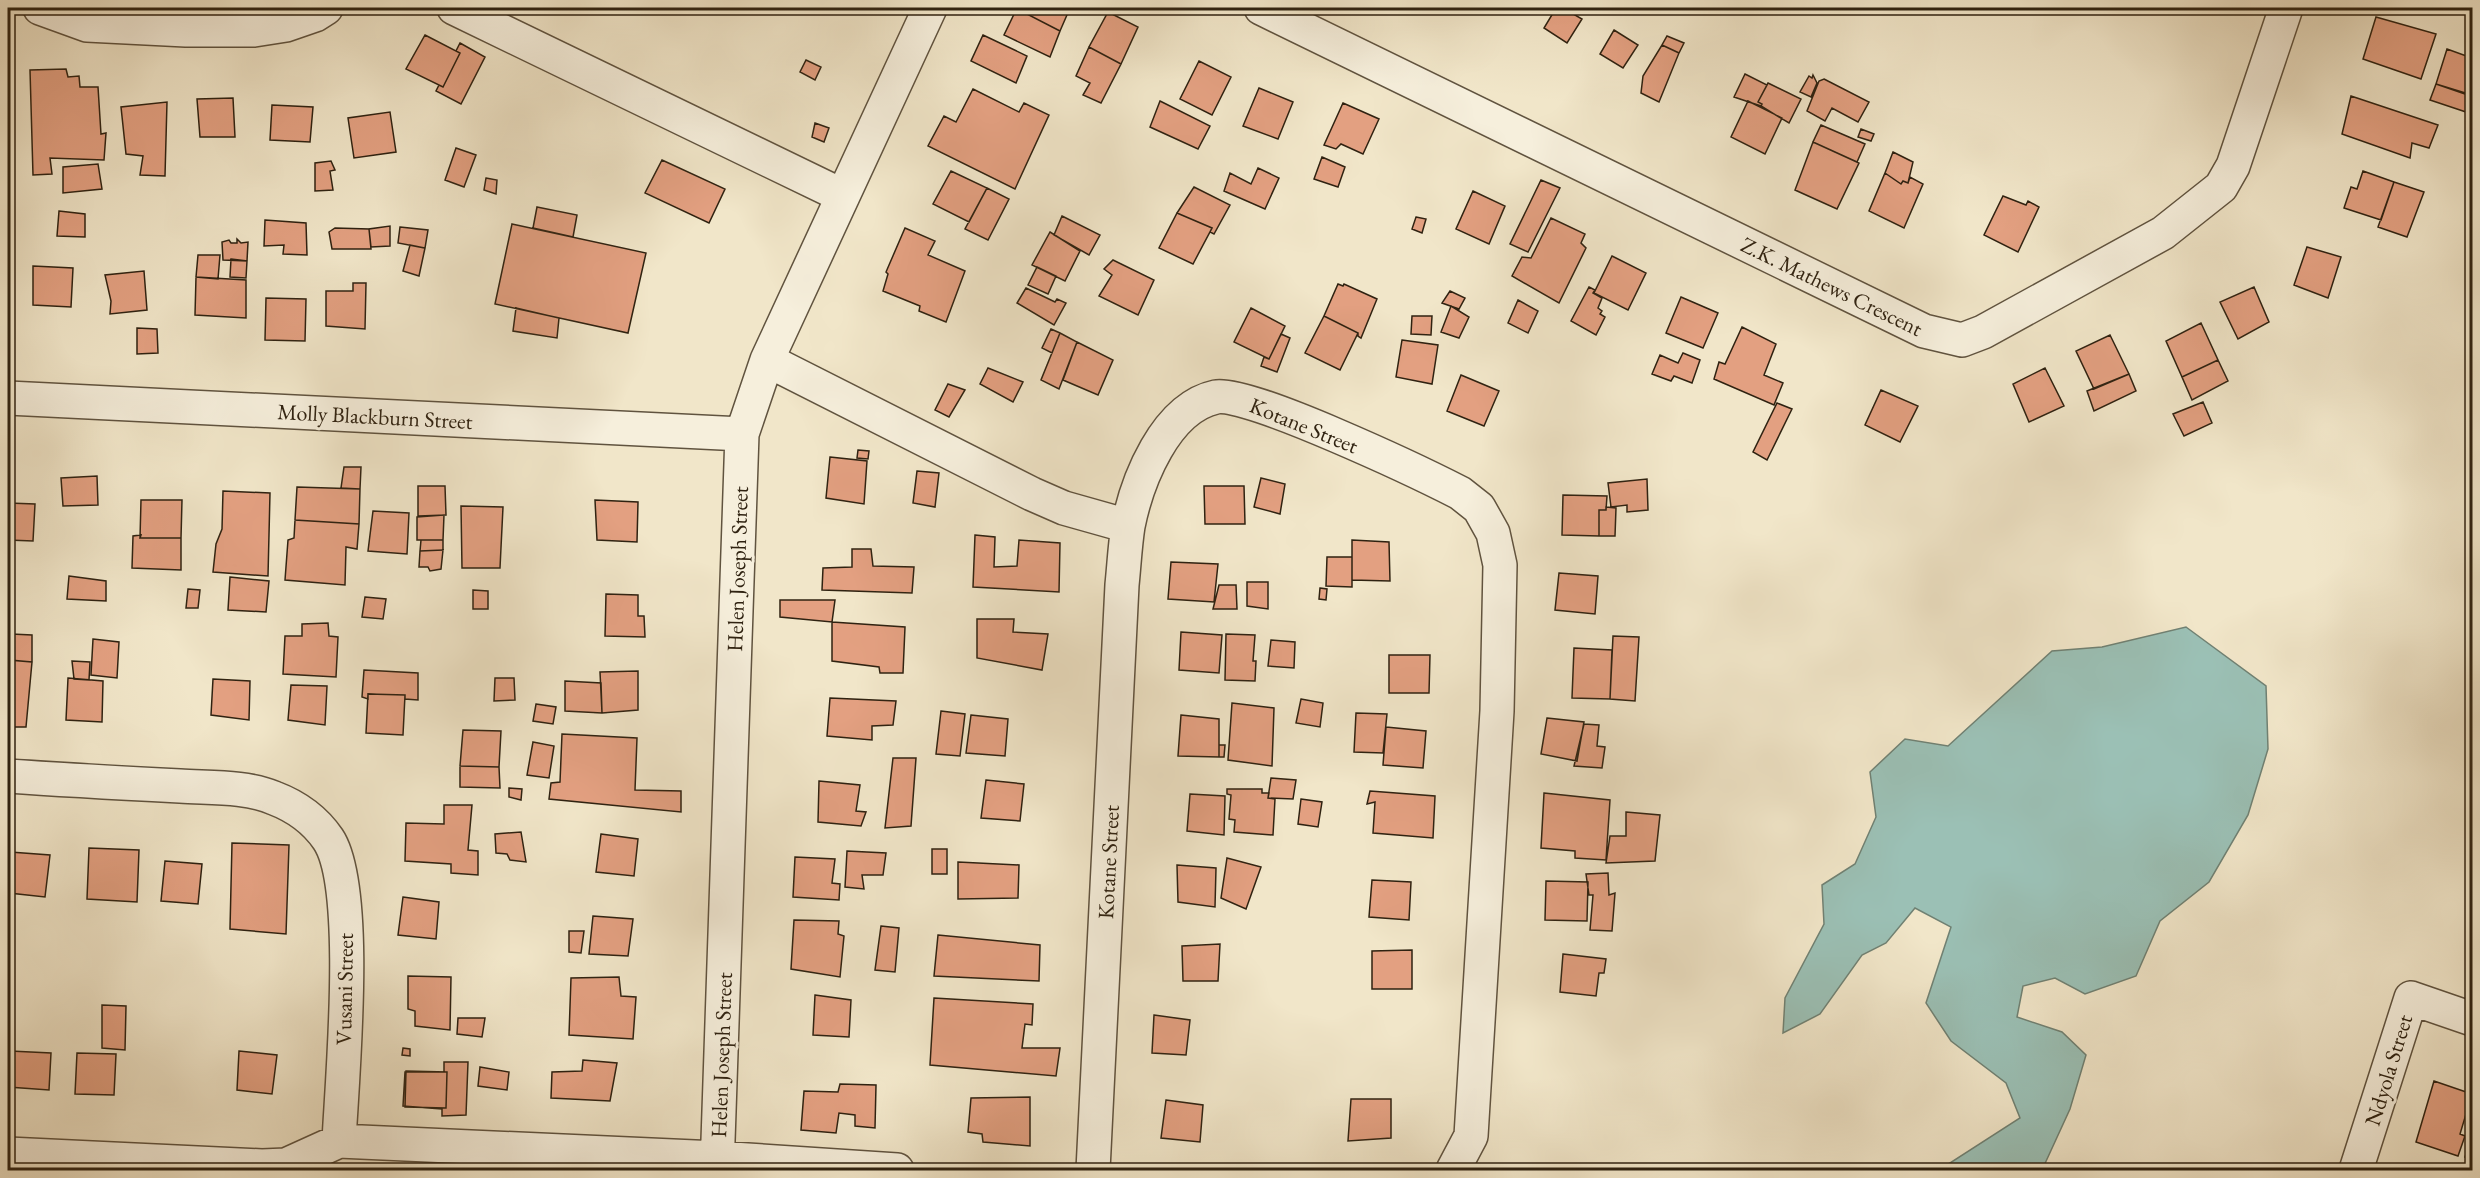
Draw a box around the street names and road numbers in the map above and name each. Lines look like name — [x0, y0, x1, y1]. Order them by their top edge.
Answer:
street label: Z.K. Mathews Crescent — [1736, 230, 1927, 343]
street label: Kotane Street — [1245, 391, 1362, 460]
street label: Molly Blackburn Street — [277, 397, 473, 436]
street label: Helen Joseph Street — [720, 486, 755, 652]
street label: Kotane Street — [1091, 804, 1126, 920]
street label: Vusani Street — [329, 933, 360, 1045]
street label: Helen Joseph Street — [704, 972, 739, 1138]
street label: Ndyola Street — [2358, 1011, 2419, 1129]

